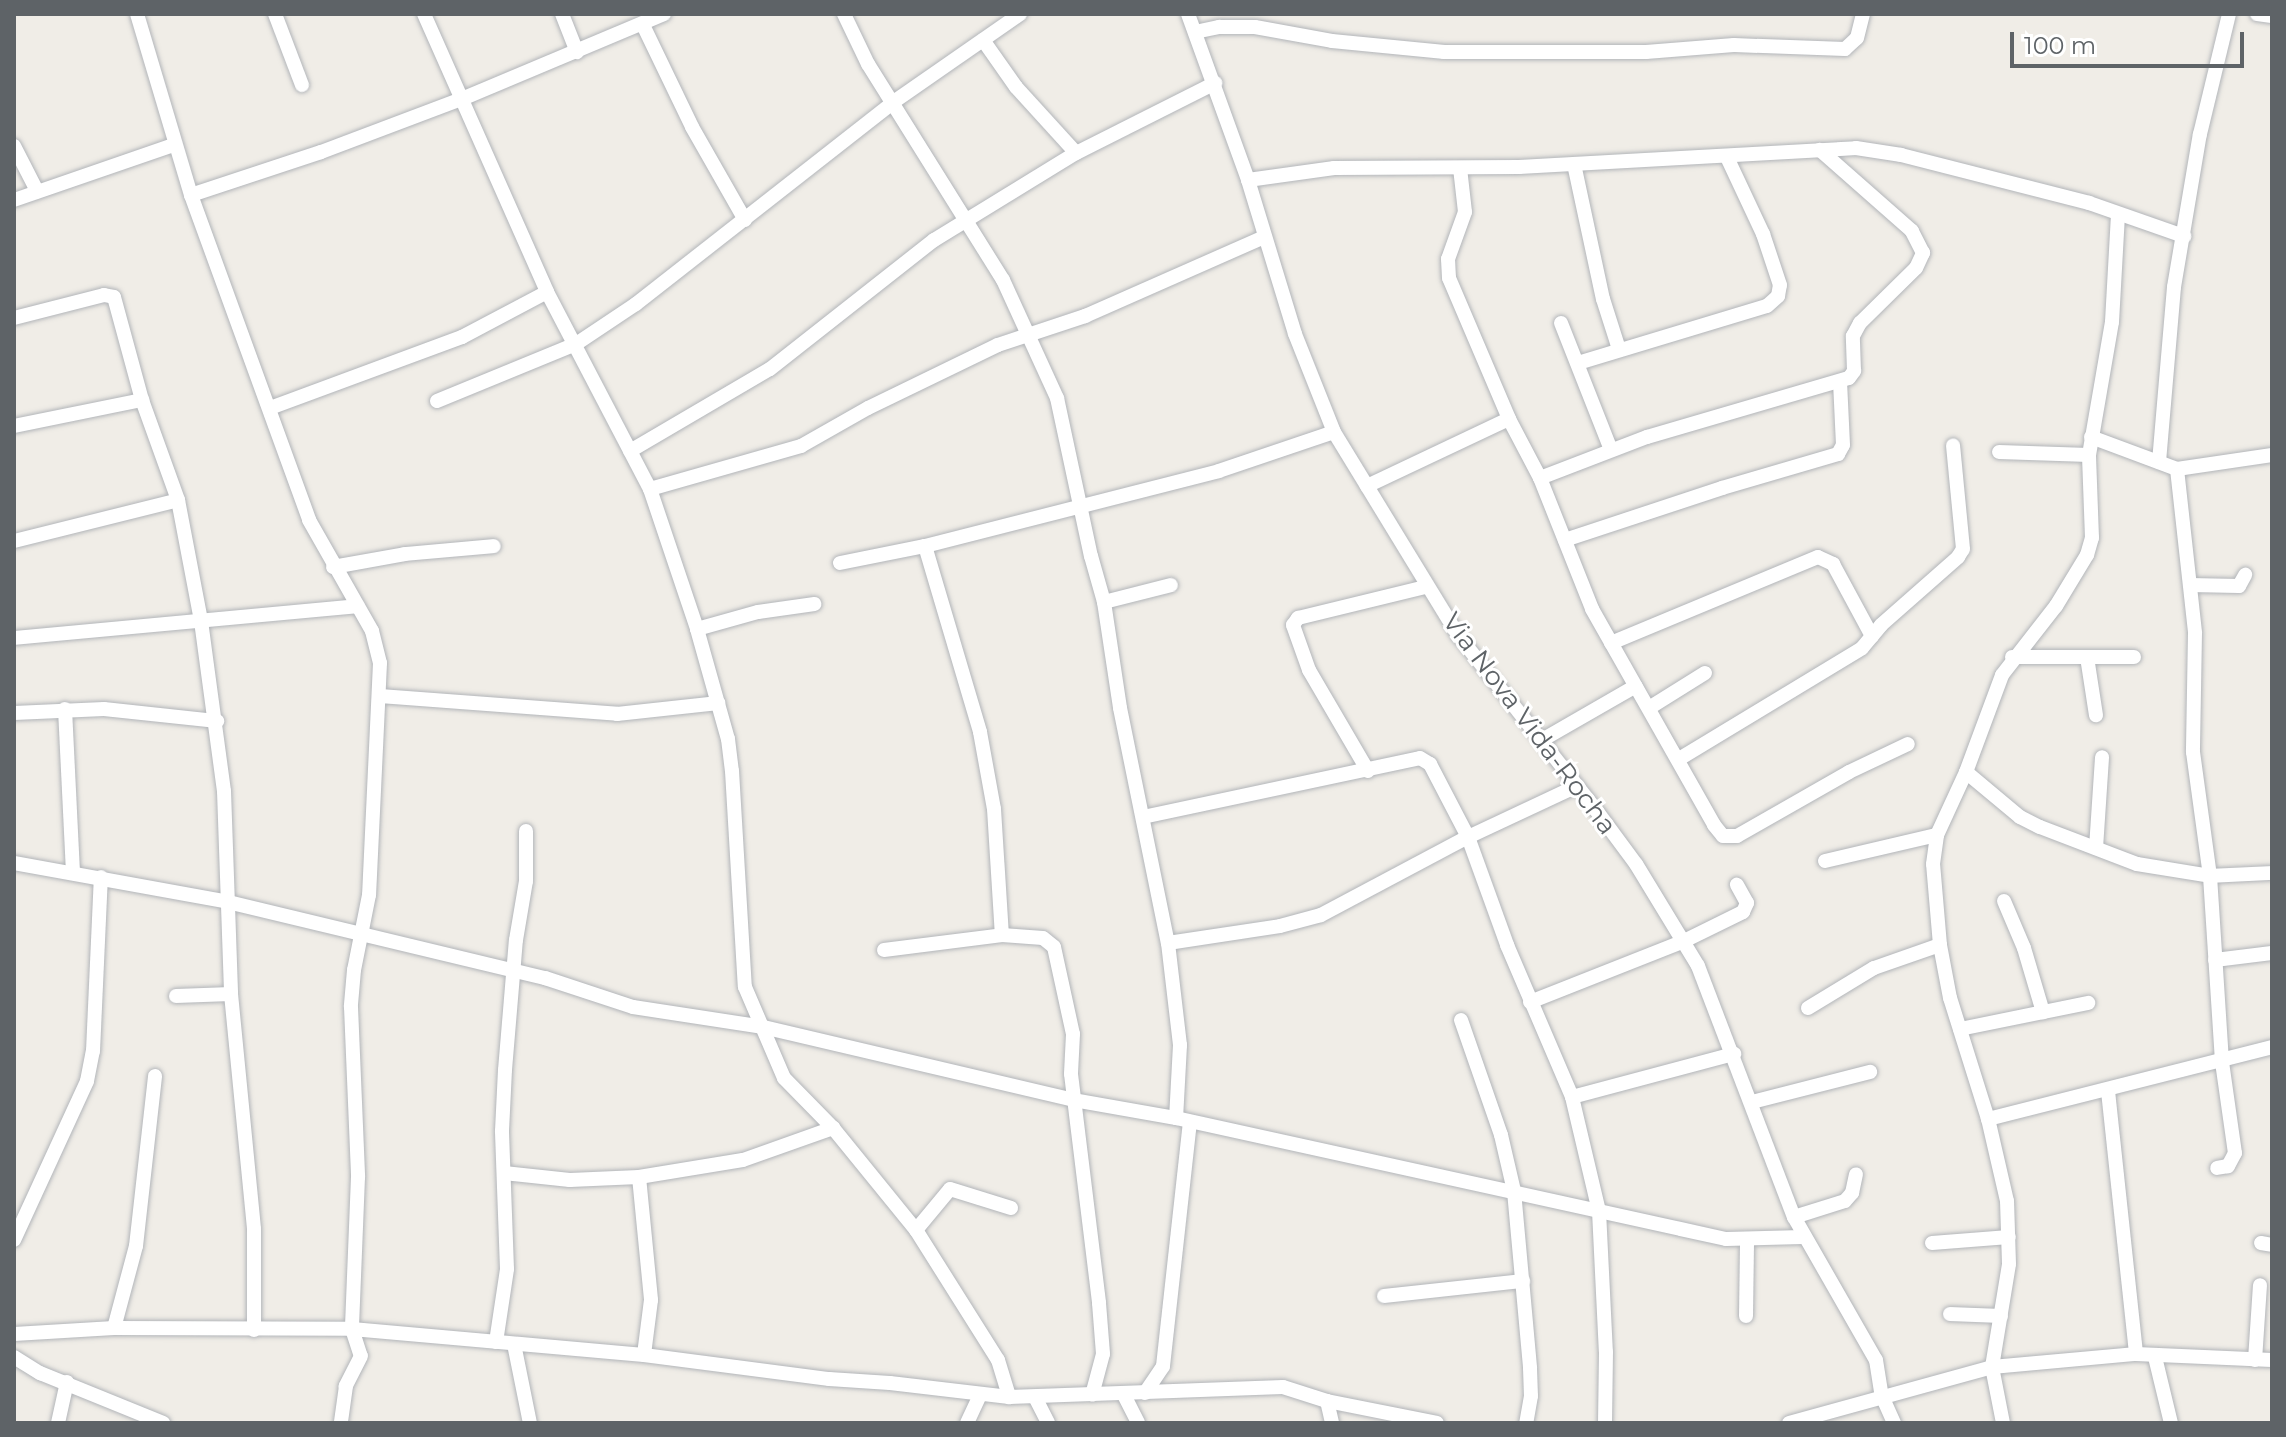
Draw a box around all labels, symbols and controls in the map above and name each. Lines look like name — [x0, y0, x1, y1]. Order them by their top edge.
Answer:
scale bar — [2014, 16, 2248, 66]
text: 100 m — [2024, 31, 2096, 60]
street label: Via Nova Vida-Rocha — [1435, 607, 1623, 841]

